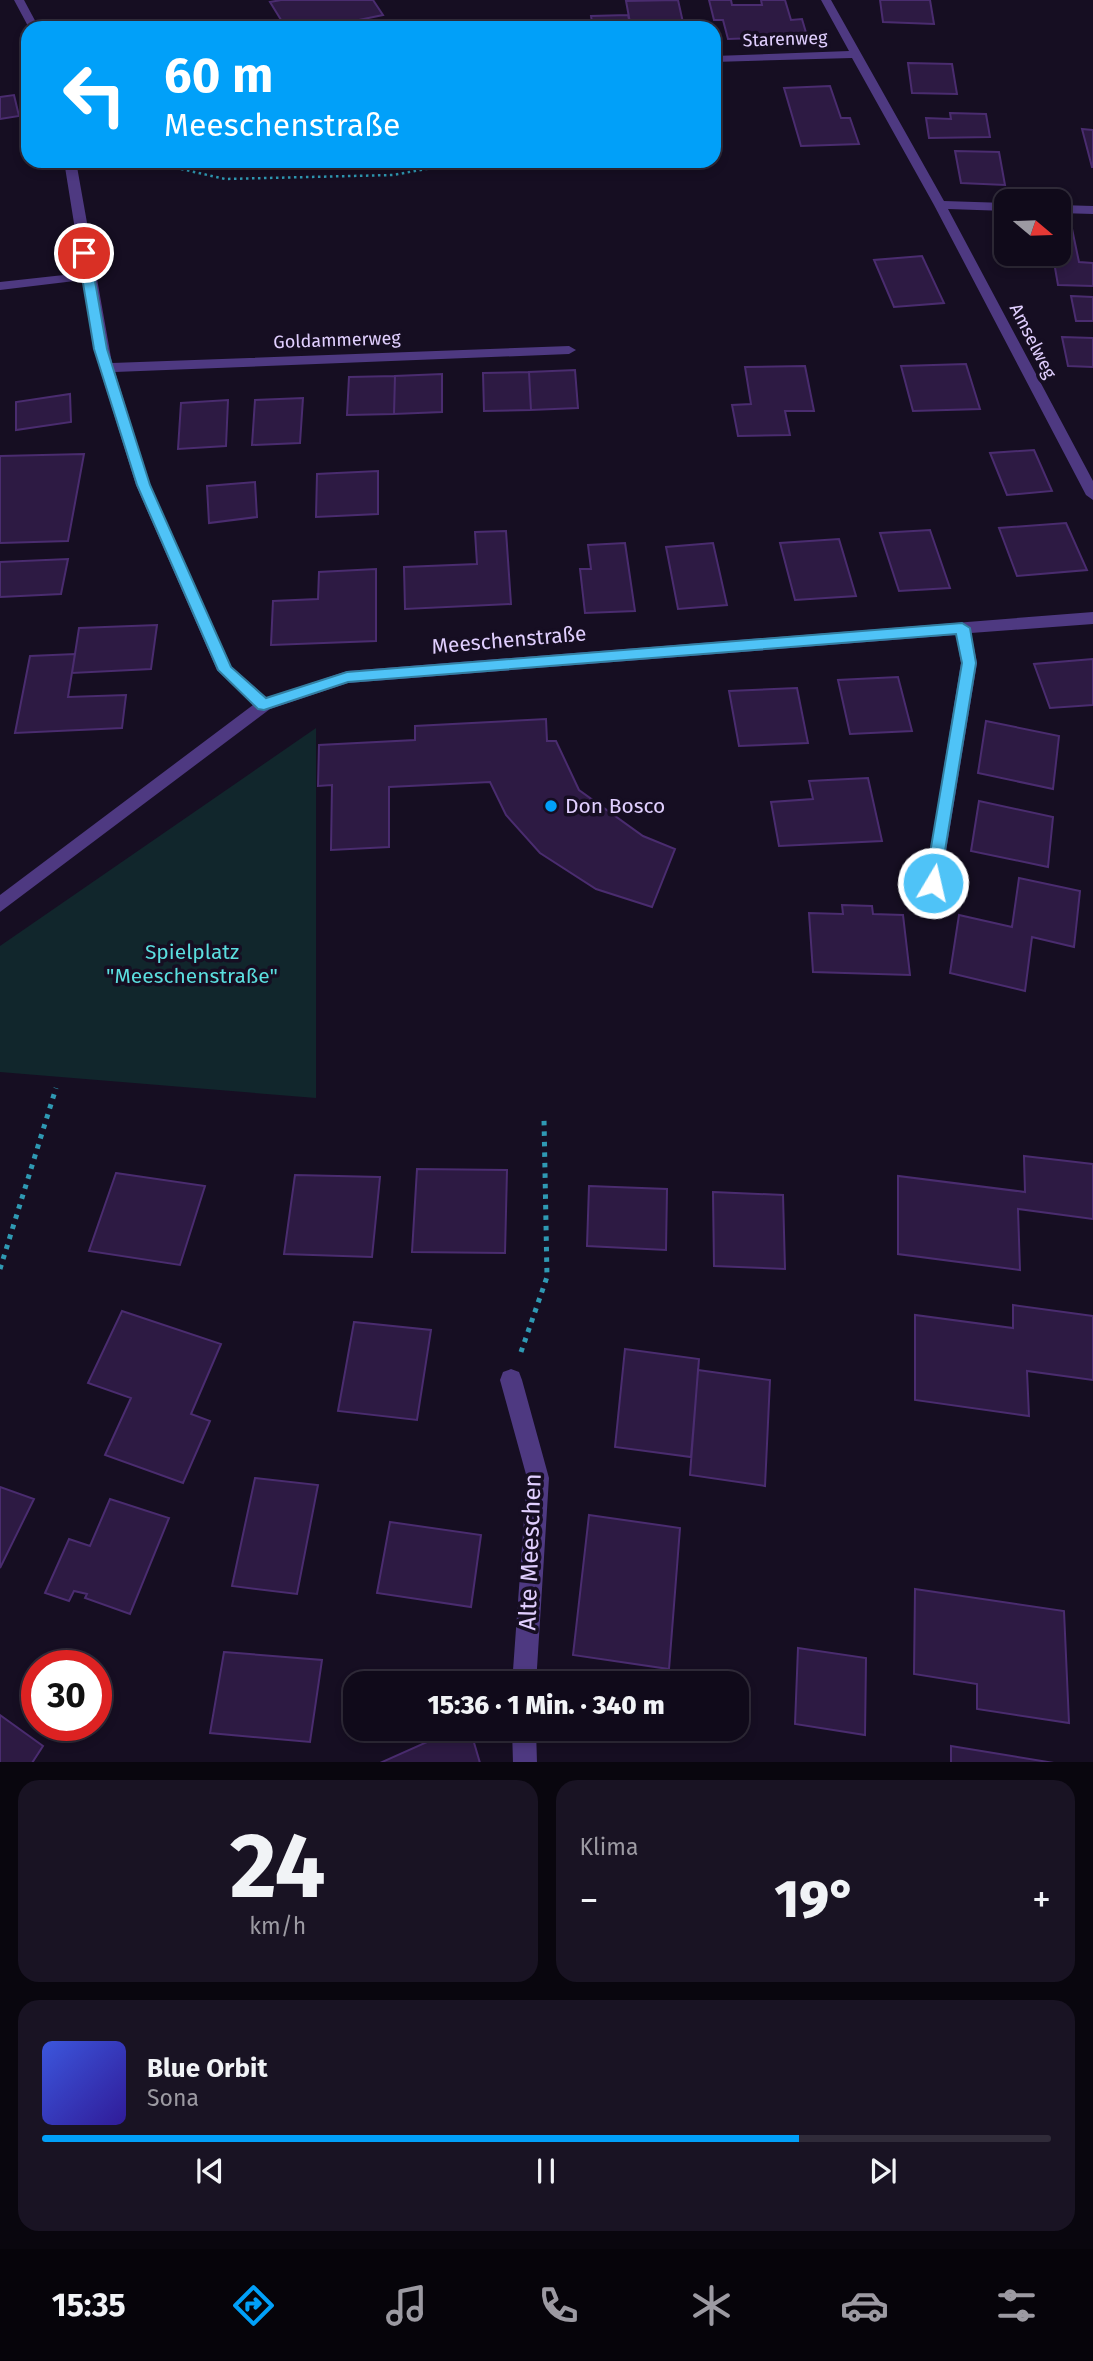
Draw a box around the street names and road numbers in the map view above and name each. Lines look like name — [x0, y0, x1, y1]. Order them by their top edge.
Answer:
street label: Starenweg — [742, 27, 828, 51]
street label: Amselweg — [1005, 300, 1062, 383]
street label: Goldammerweg — [273, 327, 402, 353]
street label: Meeschenstraße — [431, 620, 587, 660]
street label: Alte Meeschen — [513, 1473, 547, 1631]

